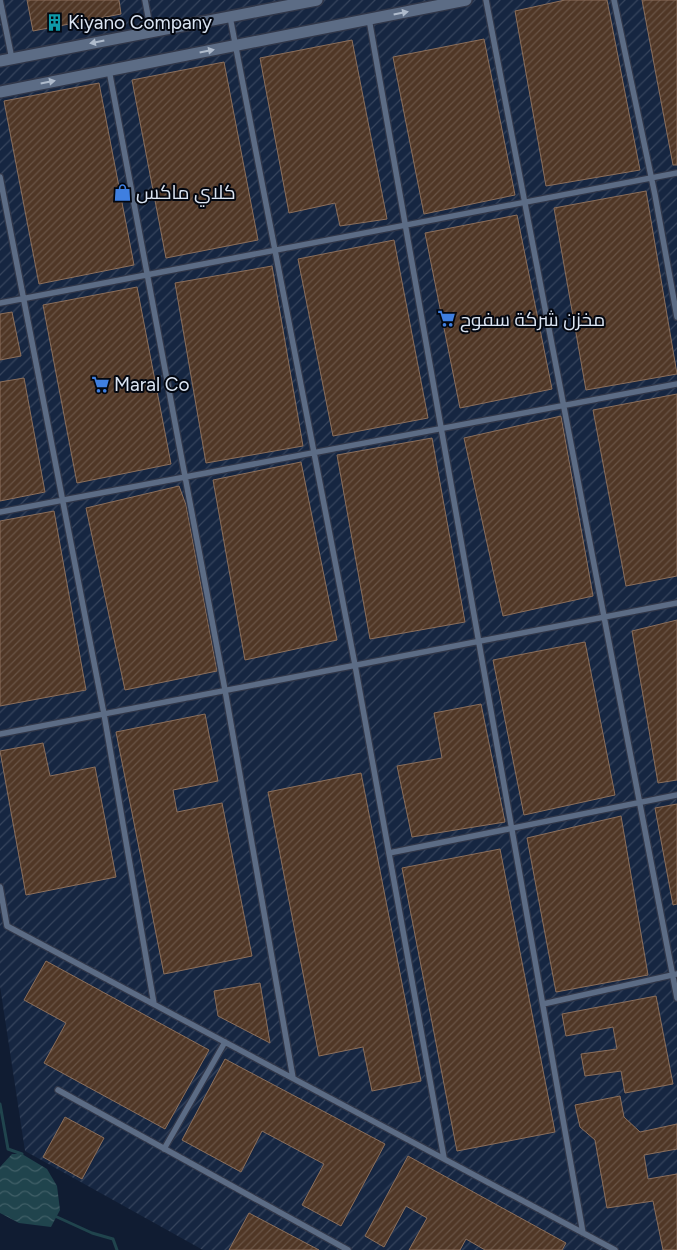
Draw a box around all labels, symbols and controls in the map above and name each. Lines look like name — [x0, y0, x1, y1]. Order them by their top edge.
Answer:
one-way arrow — [393, 9, 409, 17]
place label: Kiyano Company — [68, 11, 212, 34]
building icon: Kiyano Company — [44, 12, 64, 32]
one-way arrow — [88, 39, 104, 47]
one-way arrow — [200, 47, 215, 55]
one-way arrow — [40, 78, 56, 86]
place label: كلاي ماكس — [136, 181, 236, 207]
shop icon: كلاي ماكس — [112, 182, 132, 202]
place label: مخزن شركة سفوح — [460, 308, 605, 333]
supermarket icon: مخزن شركة سفوح — [436, 309, 456, 329]
place label: Maral Co — [114, 373, 189, 396]
supermarket icon: Maral Co — [90, 374, 110, 394]

